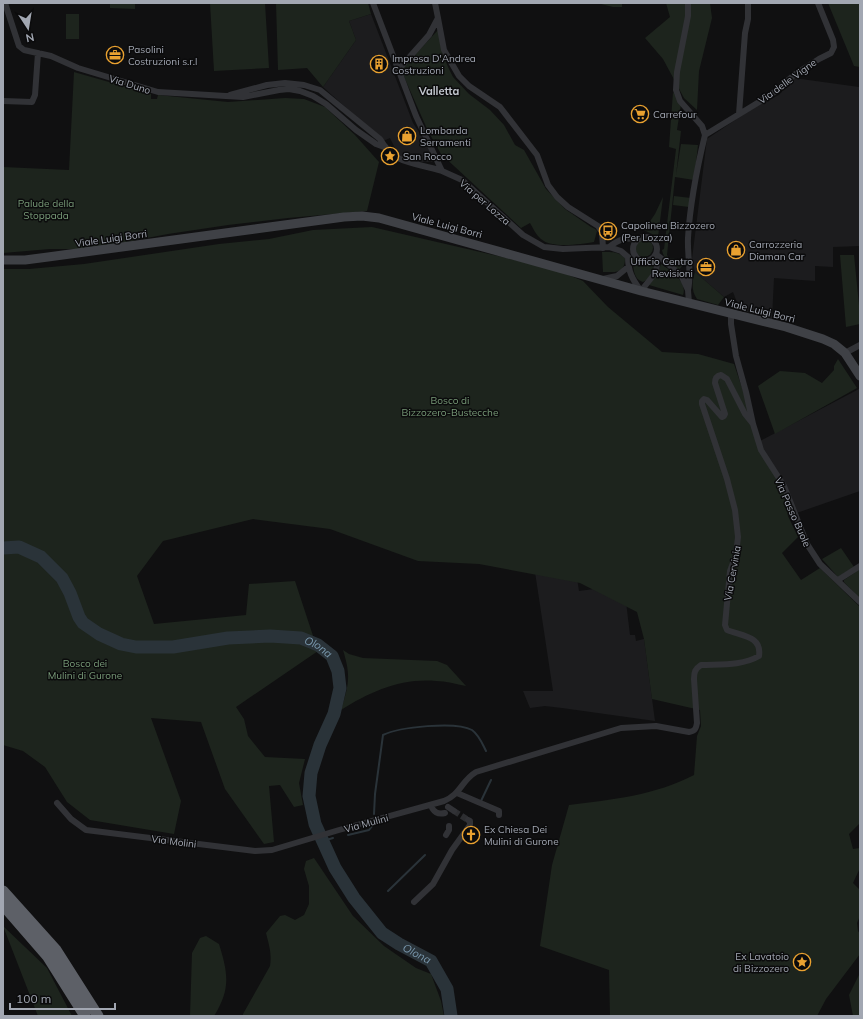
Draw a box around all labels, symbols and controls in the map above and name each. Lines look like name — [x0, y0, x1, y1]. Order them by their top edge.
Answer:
north arrow — [8, 8, 48, 48]
text: N — [25, 30, 36, 45]
place label: Pasolini Costruzioni s.r.l — [128, 43, 197, 68]
office icon: Pasolini Costruzioni s.r.l — [105, 45, 125, 65]
place label: Impresa D'Andrea Costruzioni — [392, 52, 476, 77]
building icon: Impresa D'Andrea Costruzioni — [369, 54, 389, 74]
street label: Via delle Vigne — [756, 56, 819, 107]
street label: Via Duno — [107, 72, 152, 97]
district label: Valletta — [418, 84, 460, 98]
supermarket icon: Carrefour — [630, 104, 650, 124]
place label: Carrefour — [653, 108, 697, 121]
place label: Lombarda Serramenti — [420, 124, 471, 149]
shop icon: Lombarda Serramenti — [397, 126, 417, 146]
place icon: San Rocco — [380, 146, 400, 166]
place label: San Rocco — [403, 150, 452, 163]
street label: Via per Lozza — [457, 177, 513, 228]
park label: Palude della Stoppada — [18, 197, 74, 222]
street label: Viale Luigi Borri — [410, 210, 484, 241]
place label: Capolinea Bizzozero (Per Lozza) — [621, 219, 715, 244]
bus stop icon: Capolinea Bizzozero (Per Lozza) — [598, 221, 618, 241]
street label: Viale Luigi Borri — [74, 227, 148, 250]
place label: Carrozzeria Diaman Car — [749, 238, 805, 263]
shop icon: Carrozzeria Diaman Car — [726, 240, 746, 260]
place label: Ufficio Centro Revisioni — [631, 255, 693, 280]
office icon: Ufficio Centro Revisioni — [696, 257, 716, 277]
street label: Viale Luigi Borri — [723, 295, 797, 326]
park label: Bosco di Bizzozero-Bustecche — [402, 394, 498, 419]
street label: Via Passo Buole — [771, 475, 814, 549]
street label: Via Cervinia — [721, 544, 744, 602]
water label: Olona — [302, 633, 336, 661]
park label: Bosco dei Mulini di Gurone — [48, 657, 122, 682]
street label: Via Mulini — [343, 811, 390, 836]
place label: Ex Chiesa Dei Mulini di Gurone — [484, 823, 559, 848]
church icon: Ex Chiesa Dei Mulini di Gurone — [461, 825, 481, 845]
street label: Via Molini — [151, 832, 197, 851]
water label: Olona — [400, 940, 434, 967]
place label: Ex Lavatoio di Bizzozero — [733, 950, 789, 975]
place icon: Ex Lavatoio di Bizzozero — [792, 952, 812, 972]
scale bar — [10, 985, 115, 1011]
text: 100 m — [16, 991, 51, 1006]

